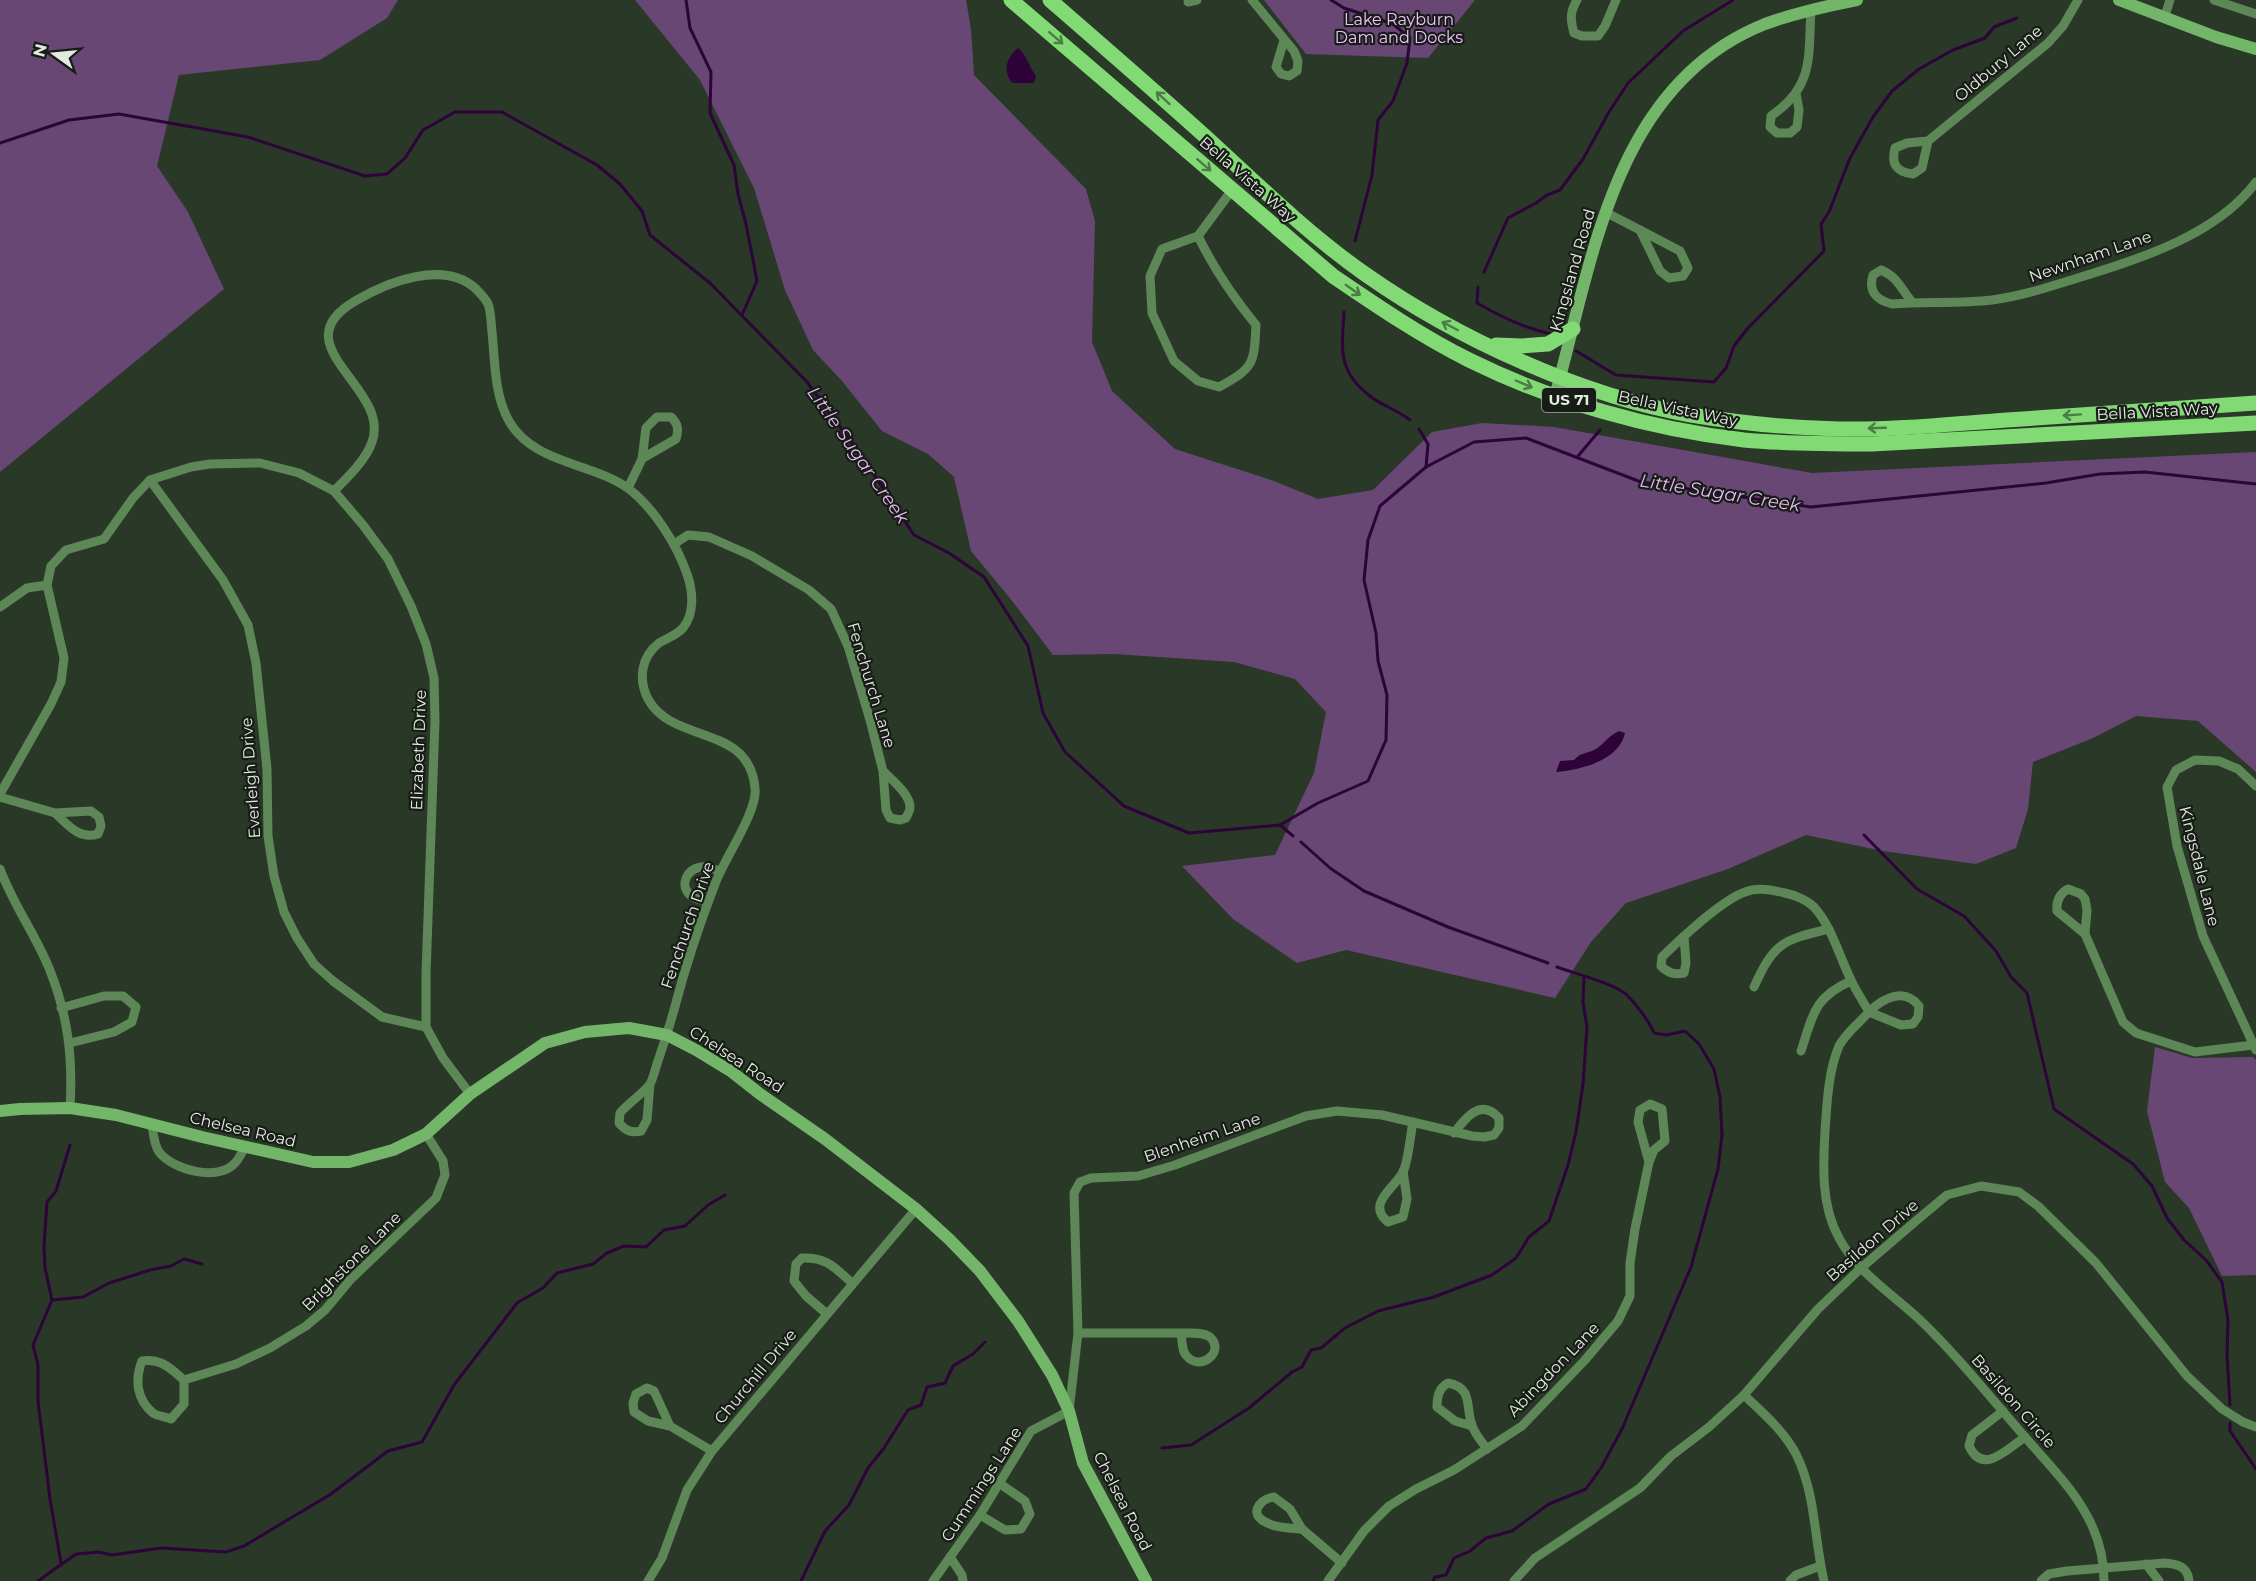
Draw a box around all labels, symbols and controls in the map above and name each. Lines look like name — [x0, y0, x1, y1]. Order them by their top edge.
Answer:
park label: Lake Rayburn Dam and Docks — [1335, 10, 1463, 47]
street label: Oldbury Lane — [1951, 21, 2046, 106]
north arrow — [24, 24, 84, 84]
one-way arrow — [1048, 31, 1063, 45]
text: N — [29, 42, 51, 59]
one-way arrow — [1156, 91, 1171, 105]
street label: Bella Vista Way — [1196, 132, 1300, 227]
one-way arrow — [1195, 158, 1211, 172]
street label: Kingsland Road — [1546, 207, 1599, 334]
street label: Newnham Lane — [2026, 227, 2154, 286]
one-way arrow — [1345, 284, 1361, 296]
one-way arrow — [1441, 320, 1459, 331]
one-way arrow — [1514, 379, 1533, 390]
water label: Little Sugar Creek — [802, 382, 914, 529]
street label: Bella Vista Way — [1617, 387, 1740, 430]
road number: US 71 — [1542, 388, 1596, 412]
street label: Bella Vista Way — [2096, 399, 2218, 424]
one-way arrow — [2062, 410, 2082, 421]
one-way arrow — [1868, 422, 1888, 433]
water label: Little Sugar Creek — [1638, 469, 1803, 517]
street label: Fenchurch Lane — [843, 620, 900, 750]
street label: Elizabeth Drive — [407, 689, 430, 811]
street label: Everleigh Drive — [237, 717, 264, 839]
street label: Kingsdale Lane — [2175, 804, 2224, 928]
street label: Fenchurch Drive — [657, 859, 718, 991]
street label: Chelsea Road — [686, 1022, 788, 1097]
street label: Chelsea Road — [188, 1108, 298, 1151]
street label: Blenheim Lane — [1141, 1109, 1263, 1166]
street label: Basildon Drive — [1822, 1195, 1922, 1286]
street label: Brighstone Lane — [298, 1208, 405, 1315]
street label: Abingdon Lane — [1504, 1318, 1603, 1420]
street label: Churchill Drive — [710, 1325, 801, 1428]
street label: Basildon Circle — [1968, 1350, 2060, 1452]
street label: Cummings Lane — [937, 1423, 1026, 1545]
street label: Chelsea Road — [1089, 1448, 1156, 1554]

